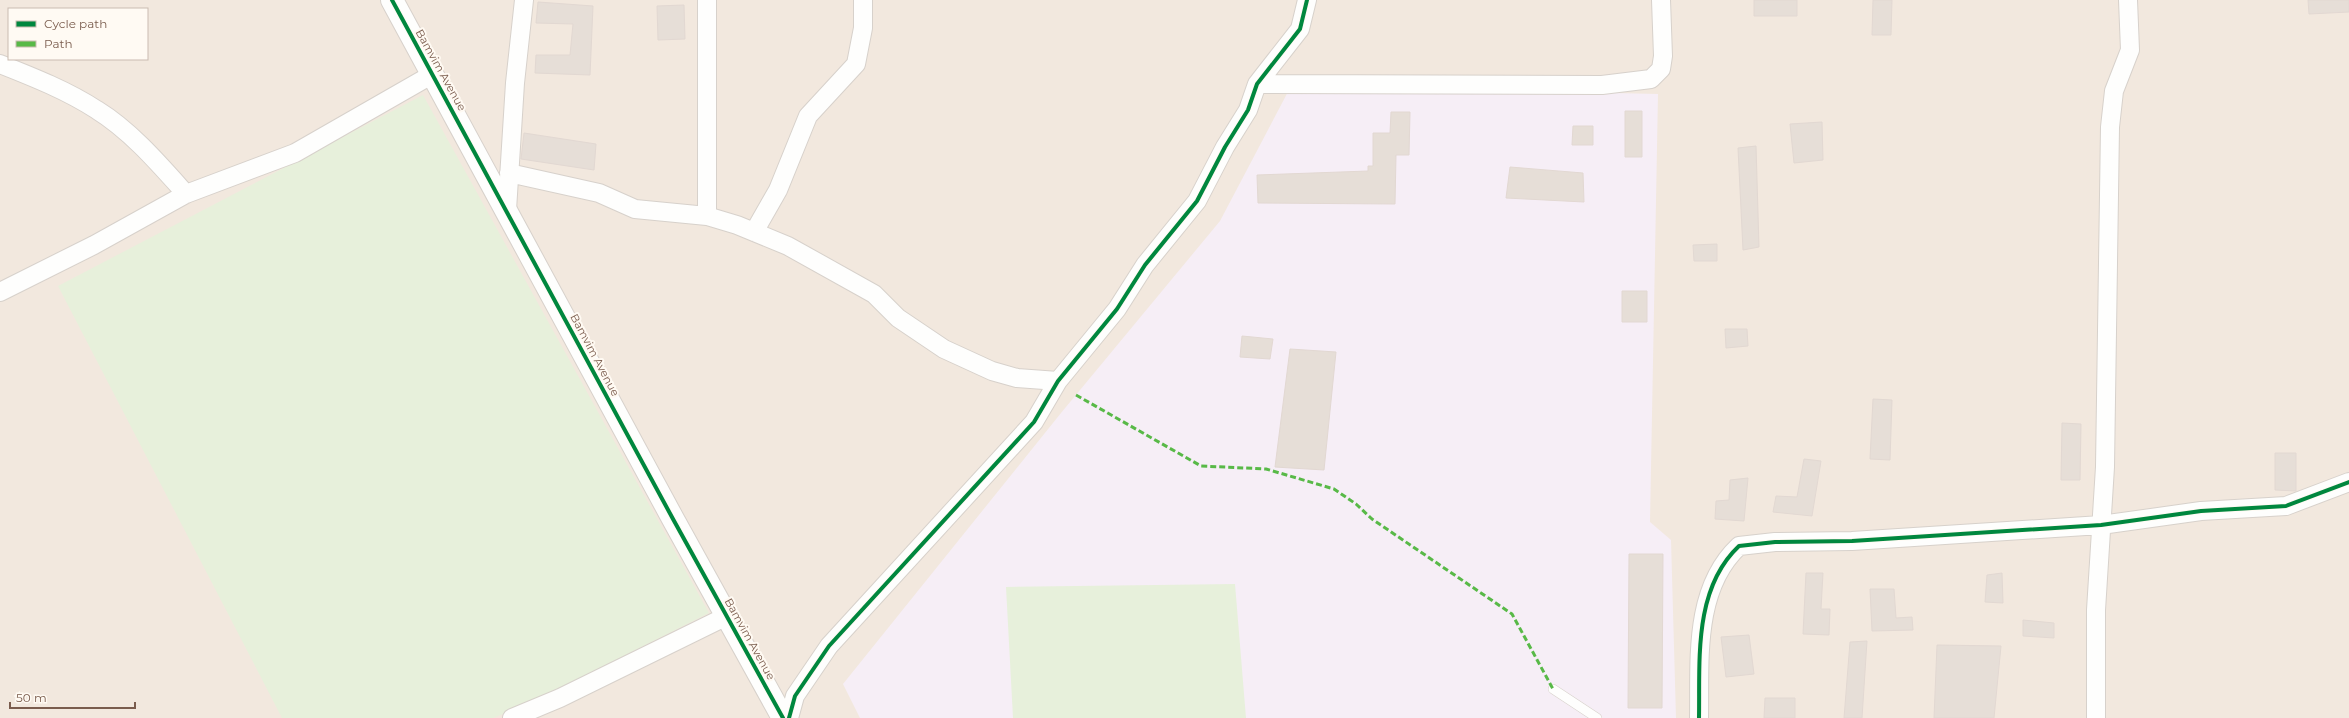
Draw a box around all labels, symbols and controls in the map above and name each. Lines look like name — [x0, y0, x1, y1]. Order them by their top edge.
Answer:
legend — [8, 8, 148, 60]
text: Cycle path — [44, 16, 107, 31]
street label: Bamvim Avenue — [413, 27, 469, 114]
text: Path — [44, 36, 73, 51]
street label: Bamvim Avenue — [567, 311, 623, 399]
street label: Bamvim Avenue — [722, 596, 778, 683]
scale bar — [10, 684, 135, 710]
text: 50 m — [16, 690, 47, 705]

